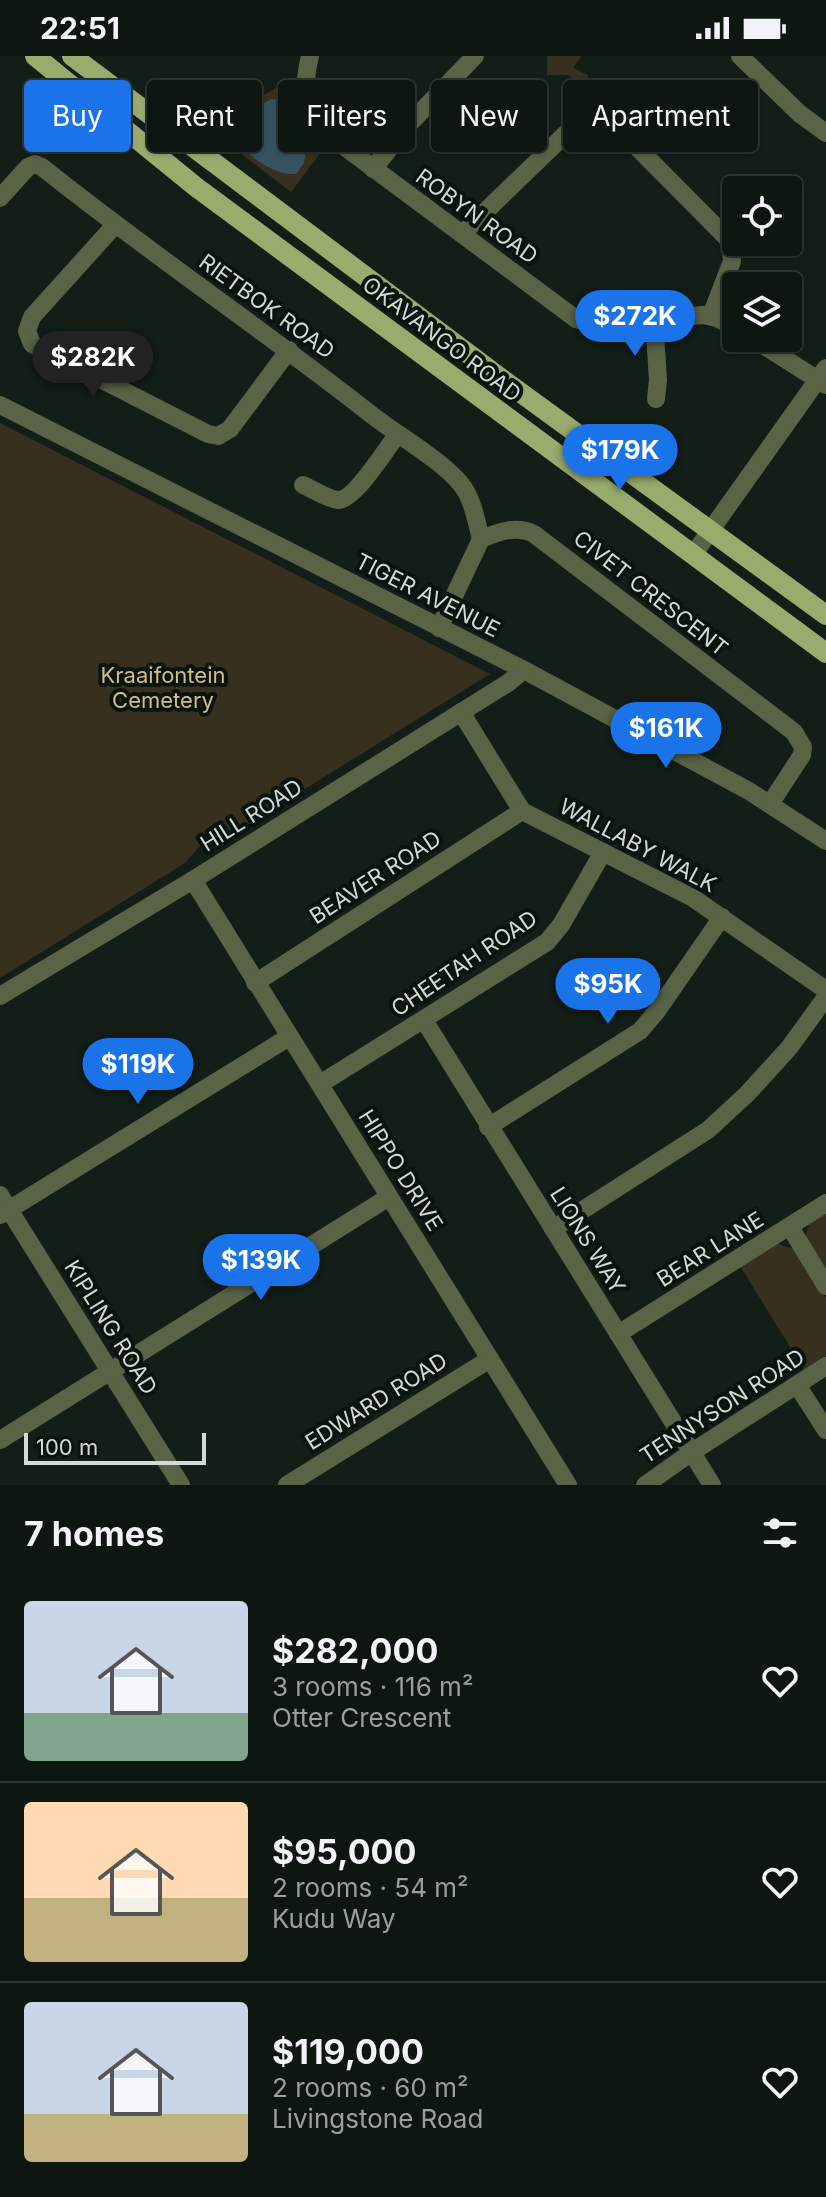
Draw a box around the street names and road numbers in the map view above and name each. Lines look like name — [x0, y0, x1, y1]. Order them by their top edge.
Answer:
street label: ROBYN ROAD — [411, 163, 543, 269]
street label: RIETBOK ROAD — [194, 248, 340, 364]
street label: OKAVANGO ROAD — [358, 271, 526, 407]
street label: CIVET CRESCENT — [569, 525, 733, 661]
street label: TIGER AVENUE — [352, 547, 504, 643]
street label: HILL ROAD — [196, 774, 306, 856]
street label: WALLABY WALK — [555, 793, 721, 897]
street label: BEAVER ROAD — [304, 825, 446, 929]
street label: CHEETAH ROAD — [386, 905, 542, 1021]
street label: HIPPO DRIVE — [353, 1105, 449, 1235]
street label: LIONS WAY — [545, 1182, 631, 1298]
street label: BEAR LANE — [652, 1206, 768, 1292]
street label: KIPLING ROAD — [59, 1255, 163, 1399]
street label: TENNYSON ROAD — [635, 1343, 809, 1469]
street label: EDWARD ROAD — [300, 1347, 452, 1455]

